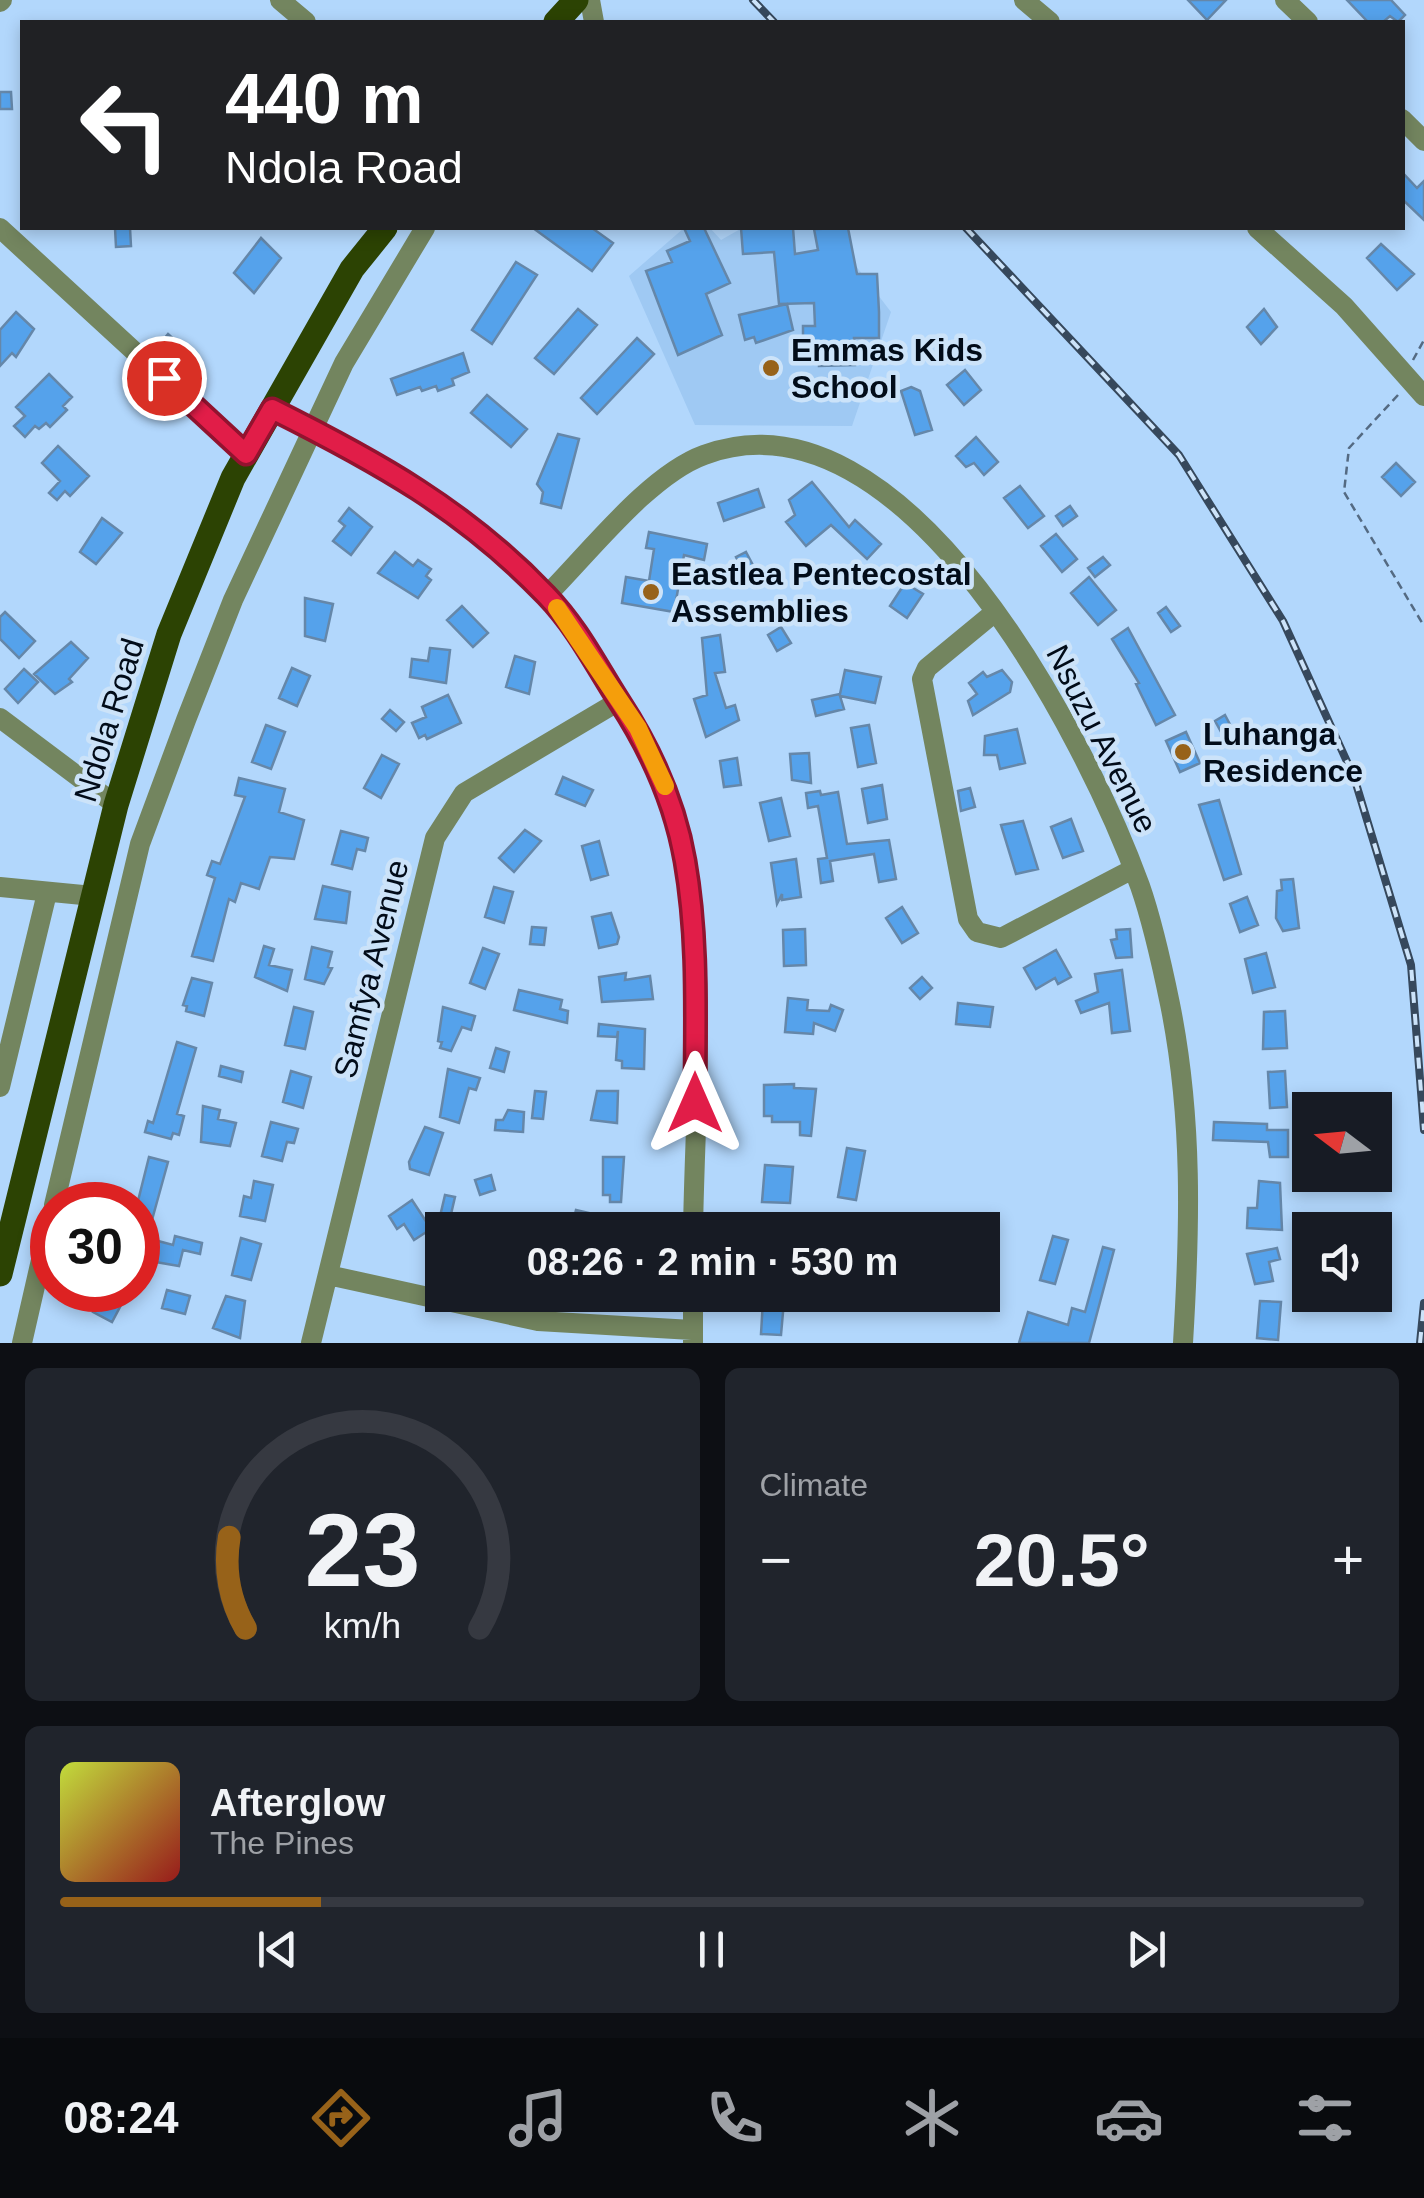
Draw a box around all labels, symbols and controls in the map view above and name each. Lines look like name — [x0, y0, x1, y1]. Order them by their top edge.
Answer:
icon: left — [60, 60, 190, 190]
text: 440 m — [225, 60, 423, 138]
text: Ndola Road — [225, 142, 463, 193]
place label: Emmas Kids School — [791, 332, 983, 405]
pin — [122, 336, 207, 421]
icon: arrive — [137, 351, 192, 406]
marker: Emmas Kids School — [760, 357, 782, 379]
place label: Eastlea Pentecostal Assemblies — [671, 556, 972, 629]
marker: Eastlea Pentecostal Assemblies — [640, 581, 662, 603]
street label: Ndola Road — [67, 634, 151, 806]
street label: Nsuzu Avenue — [1039, 639, 1165, 839]
place label: Luhanga Residence — [1203, 716, 1363, 789]
marker: Luhanga Residence — [1172, 741, 1194, 763]
street label: Samfya Avenue — [326, 856, 416, 1082]
position arrow — [643, 1051, 747, 1155]
north arrow — [1292, 1092, 1392, 1192]
map controls — [1292, 1092, 1392, 1312]
speed limit sign: 30 — [30, 1182, 160, 1312]
button: sound — [1292, 1212, 1392, 1312]
text: 08:26 · 2 min · 530 m — [527, 1241, 898, 1283]
text: Climate — [760, 1467, 868, 1503]
text: 23 — [304, 1492, 420, 1608]
text: 20.5° — [974, 1518, 1150, 1602]
text: − — [760, 1529, 792, 1591]
text: + — [1332, 1529, 1364, 1591]
text: km/h — [324, 1606, 401, 1646]
text: Afterglow — [210, 1782, 385, 1824]
text: The Pines — [210, 1825, 354, 1861]
icon: previous — [250, 1922, 305, 1977]
icon: pause — [684, 1922, 739, 1977]
icon: next — [1119, 1922, 1174, 1977]
icon: directions — [306, 2083, 376, 2153]
icon: music — [503, 2083, 573, 2153]
icon: phone — [700, 2083, 770, 2153]
icon: climate — [897, 2083, 967, 2153]
icon: car — [1094, 2083, 1164, 2153]
icon: filters — [1290, 2083, 1360, 2153]
text: 08:24 — [63, 2092, 179, 2143]

